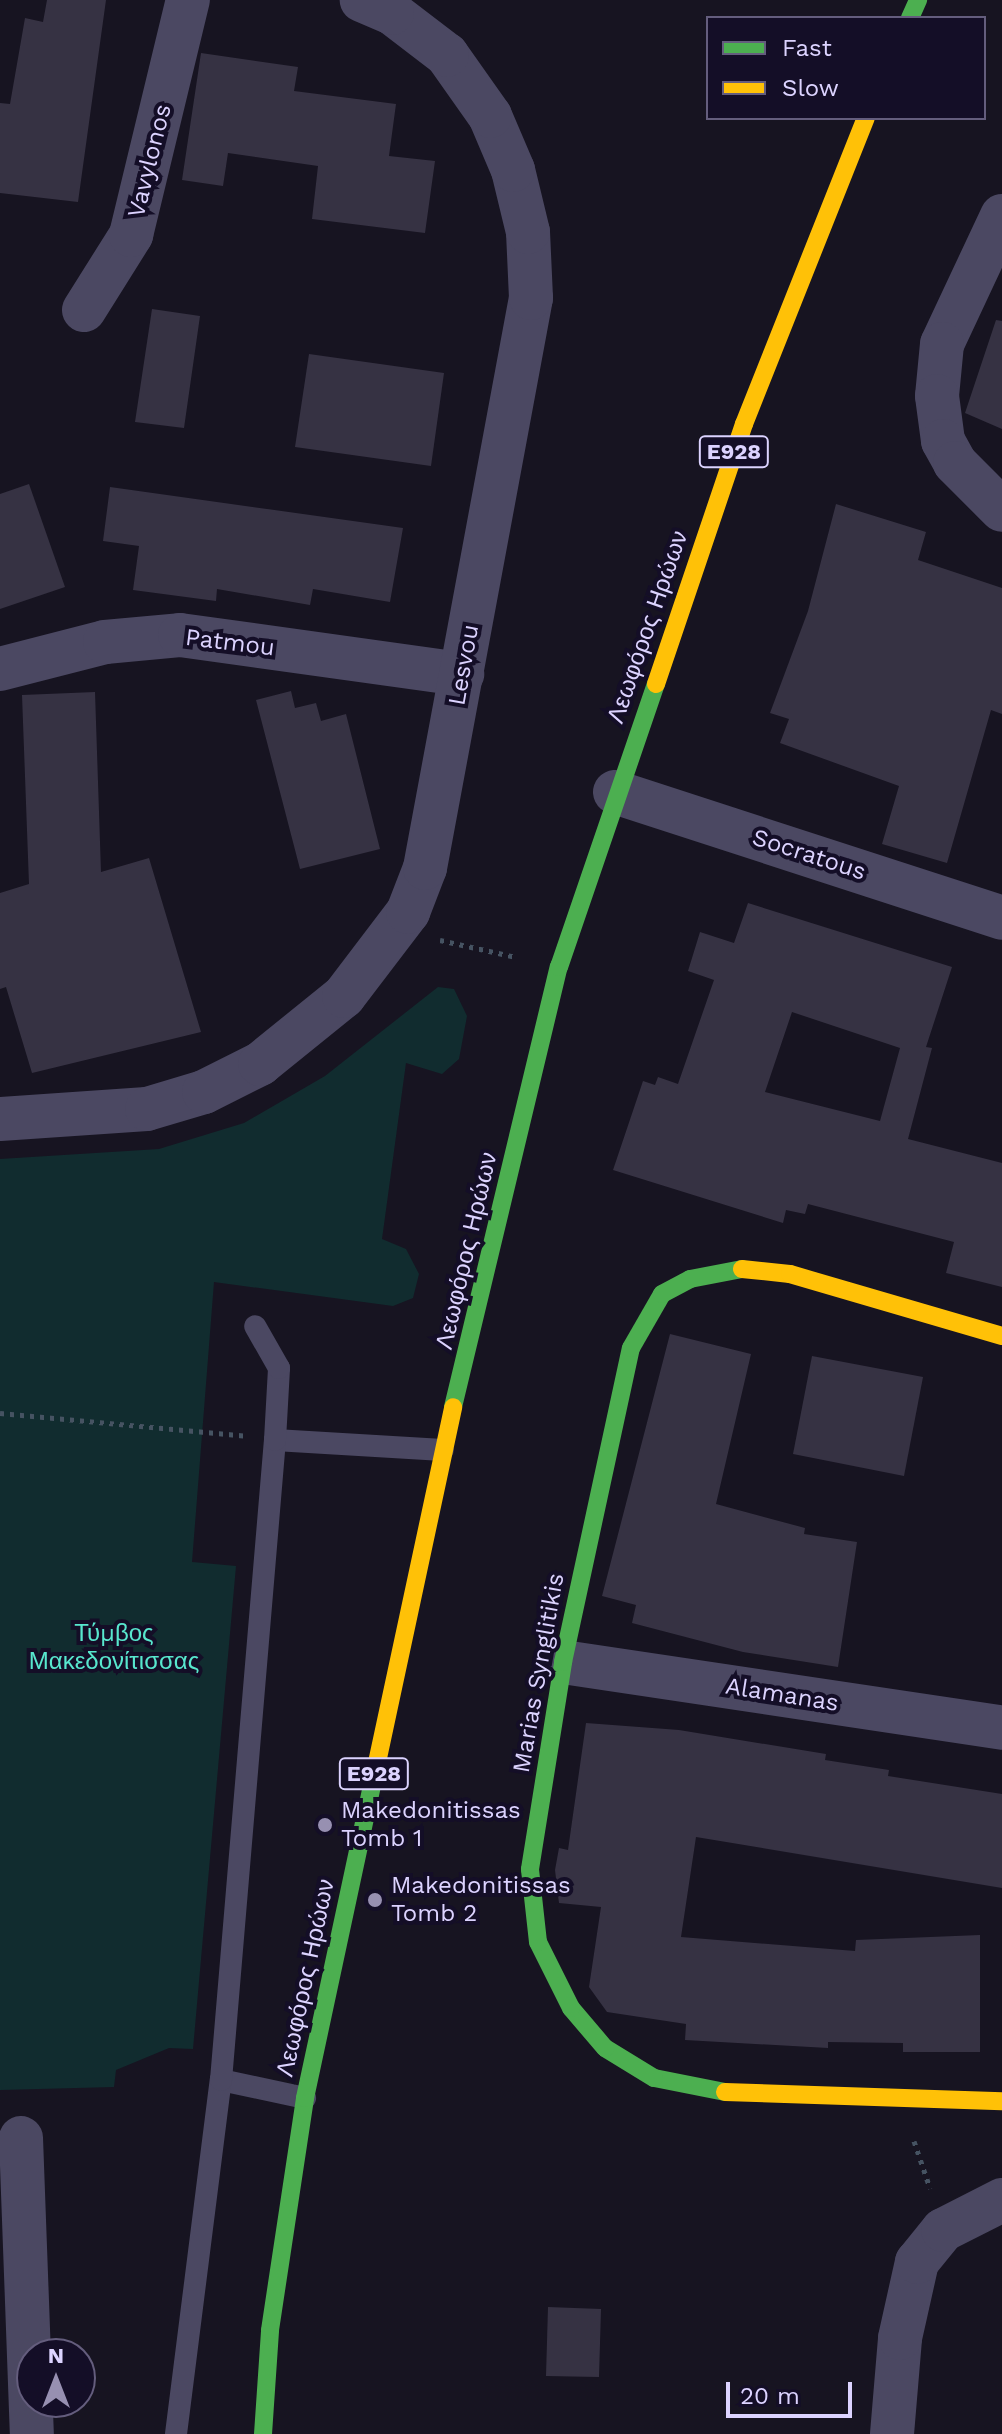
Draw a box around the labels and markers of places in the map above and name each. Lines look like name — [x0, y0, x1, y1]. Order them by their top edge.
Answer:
place label: Makedonitissas Tomb 1 — [341, 1797, 521, 1853]
marker: Makedonitissas Tomb 1 — [316, 1816, 334, 1834]
place label: Makedonitissas Tomb 2 — [391, 1872, 571, 1928]
marker: Makedonitissas Tomb 2 — [366, 1891, 384, 1909]

